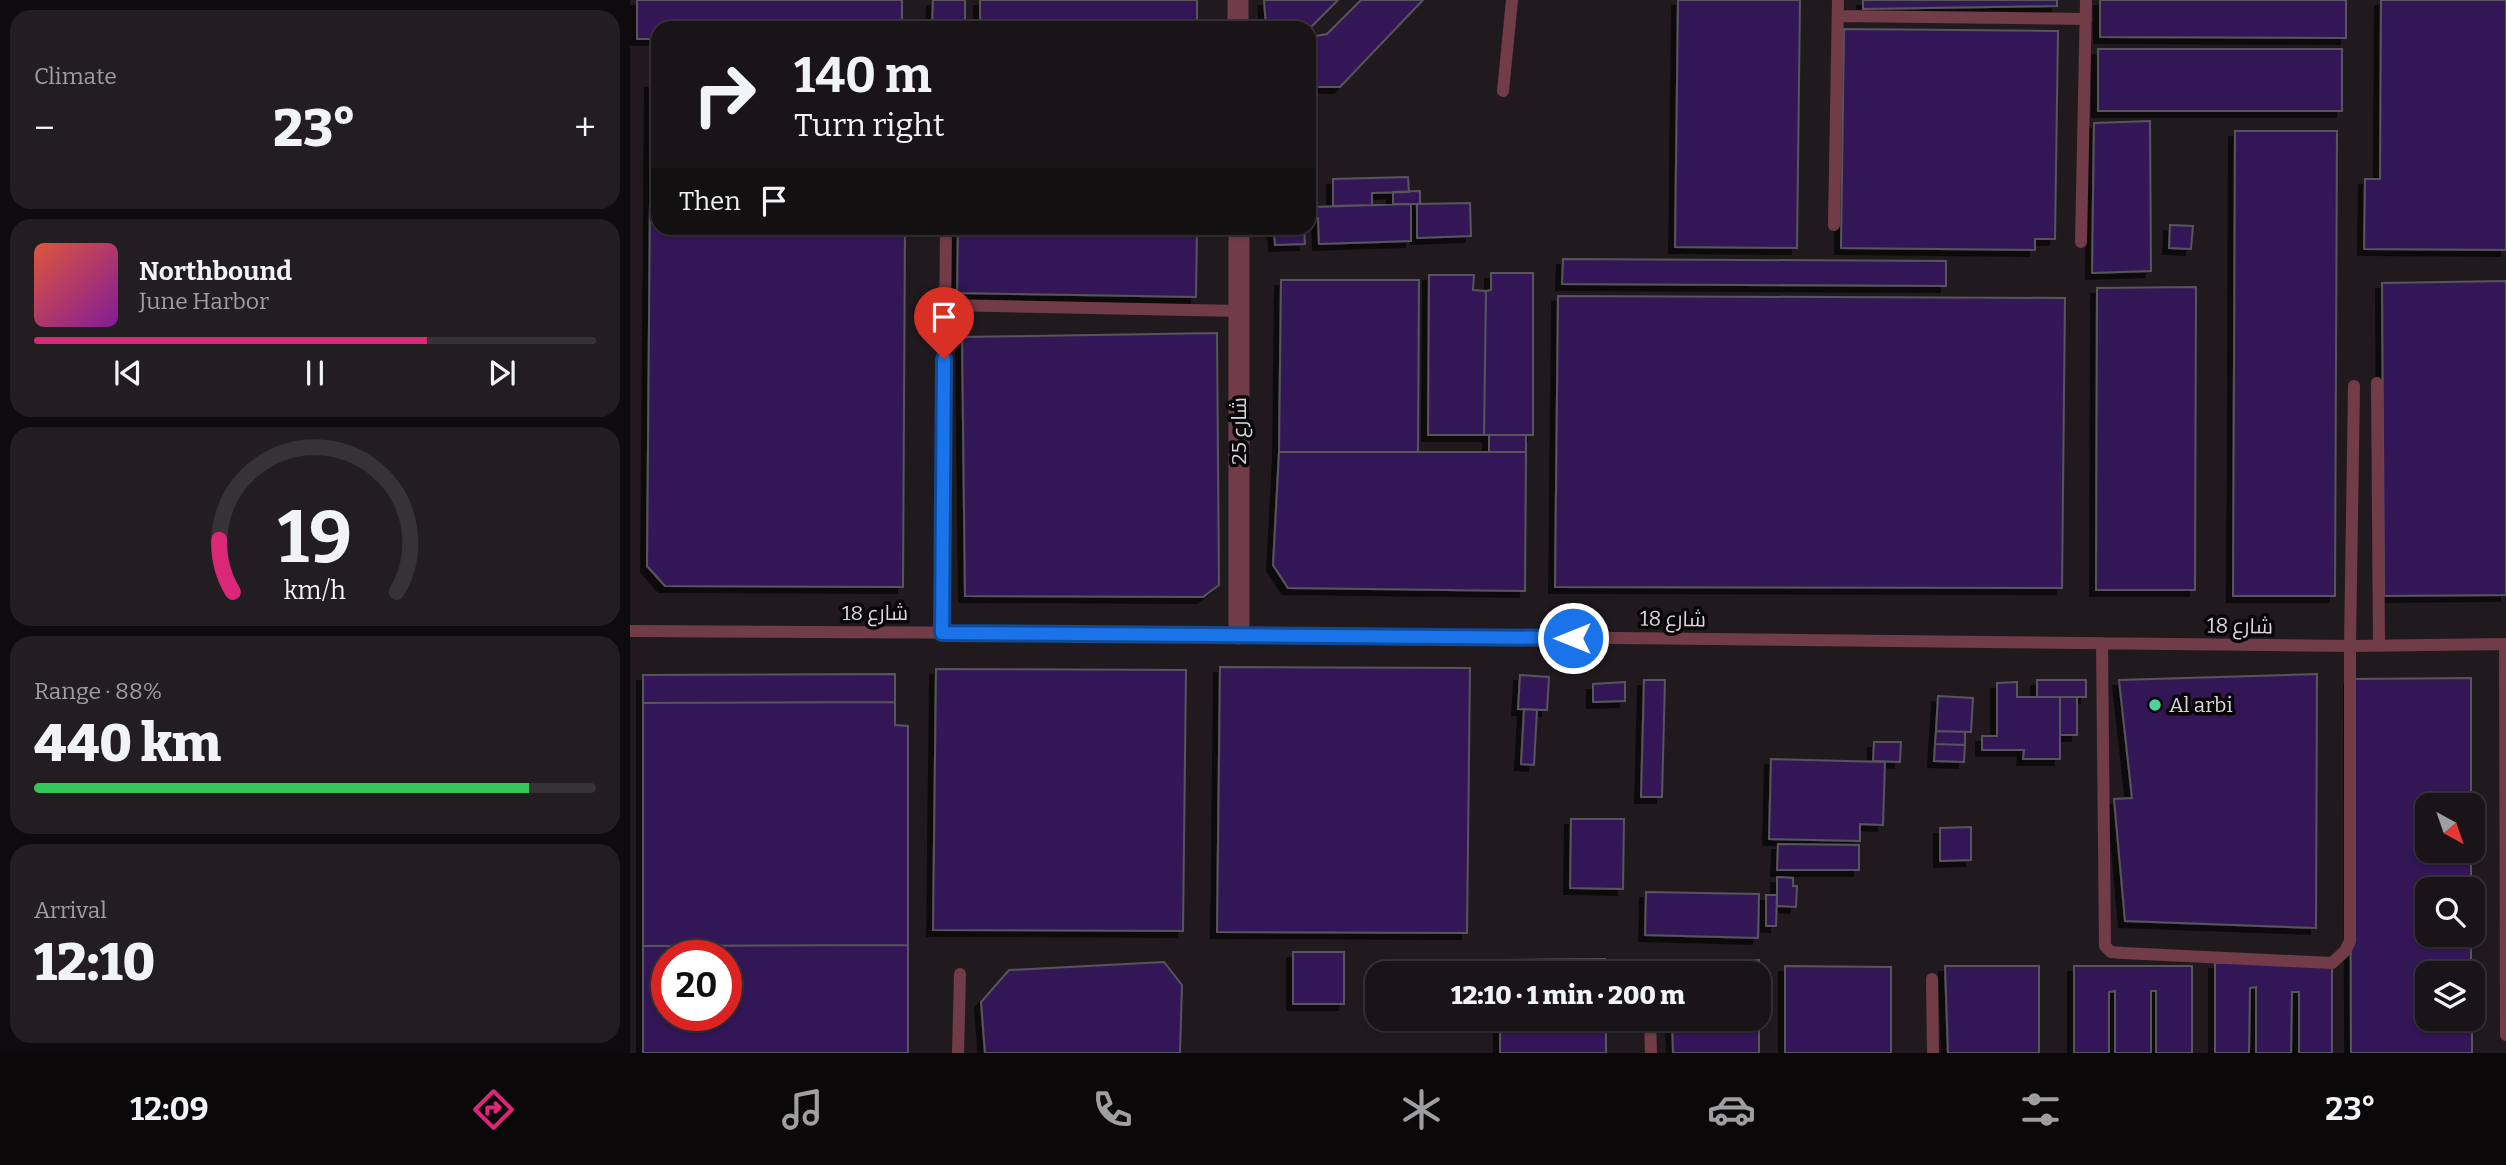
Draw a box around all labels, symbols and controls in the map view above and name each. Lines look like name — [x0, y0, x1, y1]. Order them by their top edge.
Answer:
text: 140 m — [794, 46, 932, 105]
icon: right — [679, 49, 770, 140]
text: Climate — [34, 62, 117, 90]
text: 23° — [273, 97, 356, 160]
text: − — [34, 105, 55, 151]
text: + — [574, 105, 596, 151]
text: Turn right — [794, 106, 945, 144]
icon: arrive — [755, 182, 793, 220]
text: Then — [679, 186, 741, 217]
text: Northbound — [139, 256, 292, 287]
text: June Harbor — [139, 287, 269, 315]
pin — [914, 287, 974, 359]
icon: arrive — [925, 298, 963, 336]
icon: previous — [109, 354, 147, 392]
icon: pause — [296, 354, 334, 392]
icon: next — [483, 354, 521, 392]
street label: شارع 25 — [1226, 397, 1253, 465]
text: 19 — [278, 495, 352, 582]
text: km/h — [284, 576, 346, 606]
street label: شارع 18 — [842, 600, 908, 627]
position arrow — [1536, 601, 1610, 675]
street label: شارع 18 — [1640, 605, 1706, 634]
street label: شارع 18 — [2207, 612, 2273, 641]
text: Range · 88% — [34, 677, 162, 705]
place label: Al arbi — [2169, 692, 2233, 718]
marker: Al arbi — [2147, 697, 2163, 713]
text: 440 km — [34, 712, 221, 775]
north arrow — [2415, 793, 2485, 863]
map controls — [2415, 793, 2485, 1031]
button: search — [2415, 877, 2485, 947]
text: Arrival — [34, 896, 107, 924]
text: 12:10 — [34, 931, 155, 994]
speed limit sign: 20 — [651, 940, 742, 1031]
button: layers — [2415, 961, 2485, 1031]
text: 12:10 · 1 min · 200 m — [1451, 980, 1685, 1011]
icon: directions — [469, 1085, 518, 1134]
icon: music — [778, 1085, 827, 1134]
icon: phone — [1088, 1085, 1137, 1134]
icon: climate — [1397, 1085, 1446, 1134]
icon: car — [1707, 1085, 1756, 1134]
icon: filters — [2016, 1085, 2065, 1134]
text: 12:09 — [130, 1090, 209, 1128]
text: 23° — [2325, 1090, 2376, 1128]

